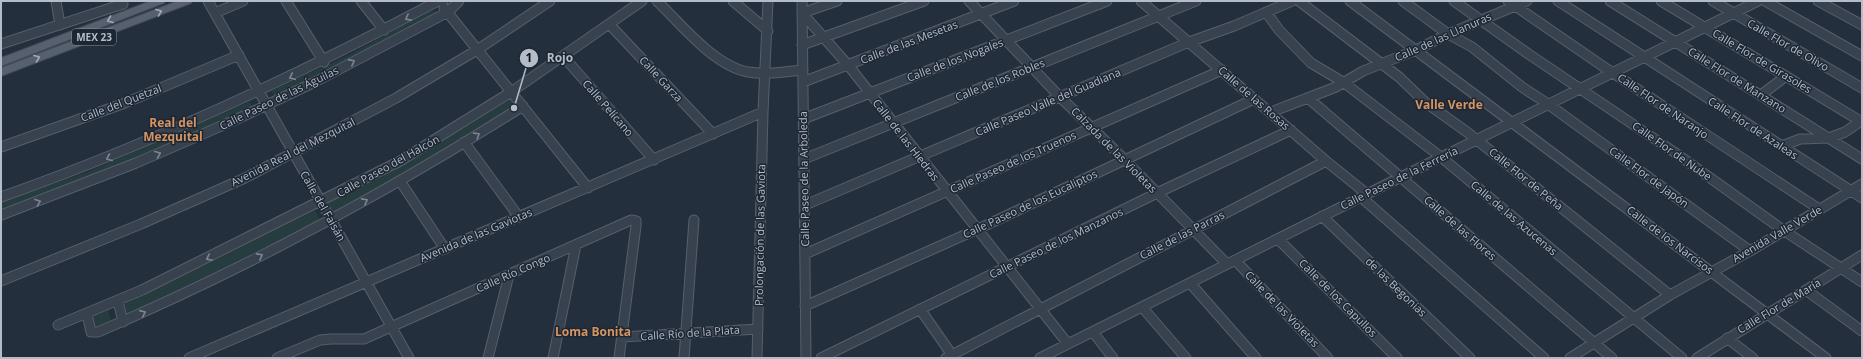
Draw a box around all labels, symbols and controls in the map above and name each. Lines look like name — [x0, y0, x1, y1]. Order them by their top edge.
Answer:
one-way arrow — [155, 8, 162, 16]
street label: Calle de las Llanuras — [1392, 8, 1494, 65]
one-way arrow — [405, 13, 412, 20]
street label: Calle Flor de Olivo — [1745, 15, 1832, 74]
one-way arrow — [107, 16, 114, 24]
street label: Calle de las Mesetas — [858, 16, 960, 67]
street label: Calle Flor de Girasoles — [1710, 25, 1815, 96]
road number: MEX 23 — [72, 29, 116, 45]
street label: Calle de los Nogales — [904, 34, 1005, 85]
street label: Calle Flor de Manzano — [1685, 43, 1790, 116]
callout: Rojo — [519, 46, 581, 70]
text: 1 — [526, 49, 532, 66]
text: Rojo — [547, 49, 573, 66]
street label: Calle Garza — [636, 53, 686, 105]
one-way arrow — [34, 55, 41, 63]
street label: Calle de los Robles — [953, 55, 1047, 104]
one-way arrow — [348, 60, 355, 67]
street label: Calle Paseo de las Águilas — [217, 62, 341, 133]
street label: Calle de las Rosas — [1215, 62, 1293, 133]
street label: Calle Paseo Valle del Guadiana — [973, 64, 1123, 139]
street label: Calle Flor de Naranjo — [1615, 69, 1712, 142]
one-way arrow — [289, 72, 297, 80]
street label: Calle Pelícano — [580, 76, 637, 140]
street label: Calle del Quetzal — [78, 80, 163, 125]
street label: Calle Flor de Azaleas — [1705, 93, 1801, 162]
street label: Calle de las Hiedras — [870, 96, 943, 184]
district label: Valle Verde — [1415, 96, 1483, 113]
street label: Calzada de las Violetas — [1068, 103, 1161, 196]
street label: Calle Paseo de la Arboleda — [795, 111, 812, 247]
district label: Real del Mezquital — [143, 114, 203, 145]
street label: Avenida Real del Mezquital — [228, 114, 357, 189]
street label: Calle Flor de Nube — [1630, 118, 1715, 184]
street label: Calle Paseo de los Truenos — [947, 127, 1078, 196]
street label: Calle Paseo del Halcón — [334, 131, 442, 200]
one-way arrow — [473, 132, 480, 139]
street label: Calle Paseo de la Ferrería — [1337, 142, 1460, 213]
street label: Calle Flor de Japón — [1606, 143, 1692, 211]
street label: Calle Flor de Peña — [1486, 144, 1567, 213]
one-way arrow — [155, 150, 162, 158]
one-way arrow — [106, 153, 113, 161]
street label: Prolongación de las Gaviota — [751, 164, 768, 306]
street label: Calle Paseo de los Eucaliptos — [960, 166, 1099, 241]
street label: Calle del Faisán — [297, 168, 350, 244]
street label: Calle de las Azucenas — [1468, 177, 1561, 258]
street label: Calle de las Flores — [1421, 192, 1500, 263]
one-way arrow — [34, 198, 41, 206]
one-way arrow — [361, 198, 368, 205]
street label: Calle de los Narcisos — [1624, 202, 1717, 277]
street label: Avenida Valle Verde — [1729, 202, 1824, 265]
street label: Avenida de las Gaviotas — [417, 204, 534, 265]
street label: Calle Paseo de los Manzanos — [986, 204, 1125, 282]
street label: Calle de las Parras — [1137, 207, 1227, 262]
street label: Calle Río Congo — [473, 249, 553, 296]
one-way arrow — [205, 253, 213, 261]
one-way arrow — [255, 253, 263, 261]
street label: de las Begonias — [1363, 254, 1430, 320]
street label: Calle de los Capullos — [1296, 255, 1381, 340]
street label: Calle de las Violetas — [1242, 267, 1323, 350]
street label: Calle Flor de María — [1734, 275, 1823, 337]
one-way arrow — [138, 310, 146, 318]
street label: Calle Río de la Plata — [640, 322, 740, 343]
district label: Loma Bonita — [555, 323, 631, 340]

